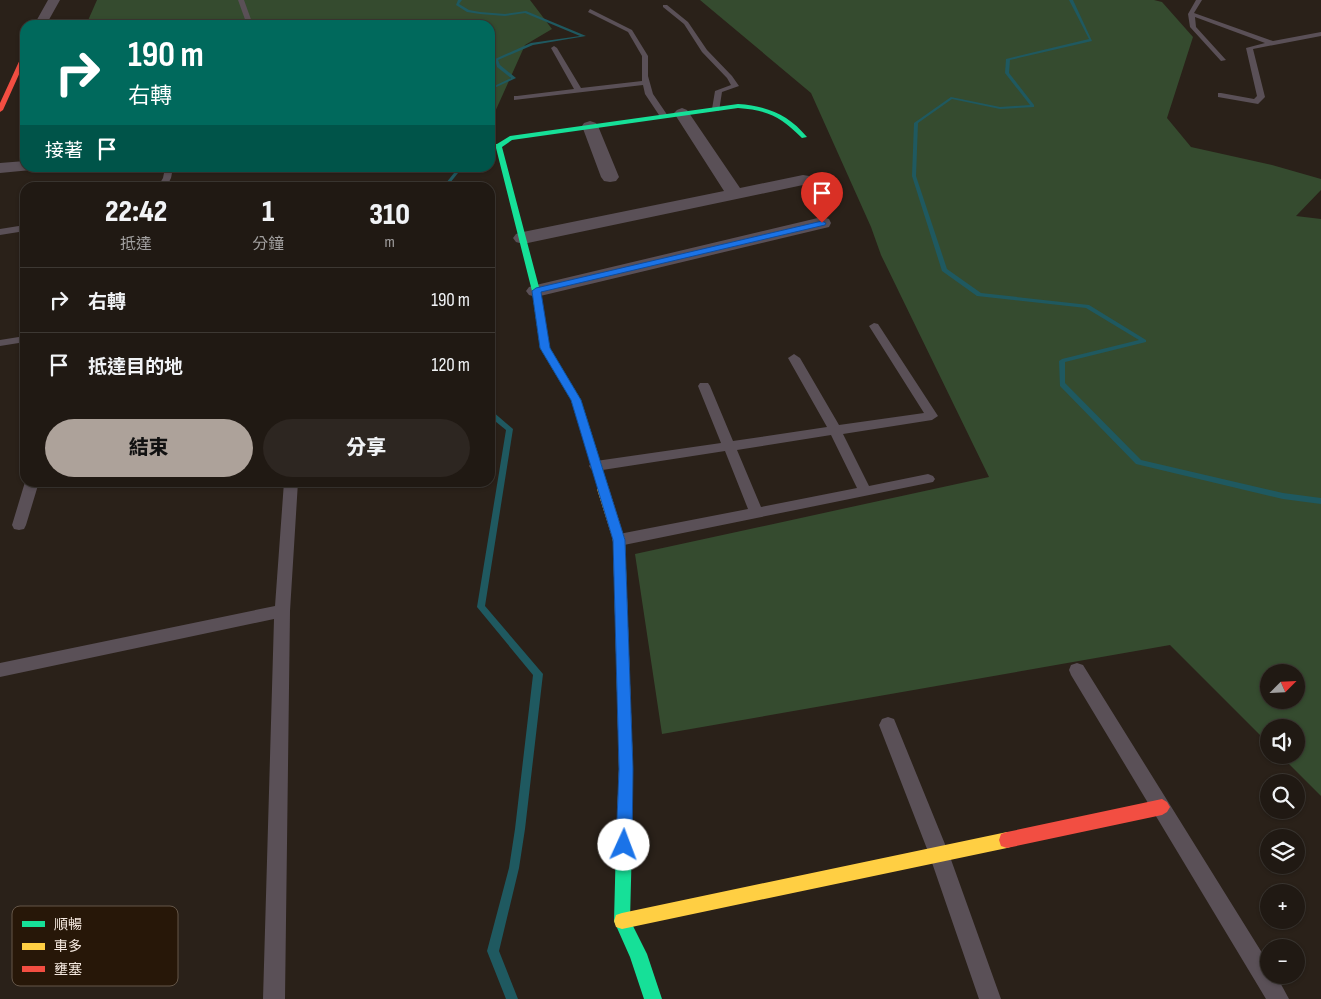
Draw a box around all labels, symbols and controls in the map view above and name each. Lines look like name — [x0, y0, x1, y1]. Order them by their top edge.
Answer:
text: 190 m — [128, 34, 204, 77]
icon: right — [45, 40, 110, 105]
text: 右轉 — [128, 83, 172, 110]
icon: arrive — [93, 135, 121, 163]
text: 接著 — [45, 140, 83, 163]
pin — [801, 172, 843, 223]
icon: arrive — [808, 179, 836, 207]
text: 22:42 — [105, 194, 167, 230]
text: 1 — [262, 194, 274, 230]
text: 310 — [369, 197, 410, 233]
text: m — [384, 233, 395, 252]
text: 抵達 — [120, 235, 152, 254]
text: 分鐘 — [252, 235, 284, 254]
icon: right — [45, 286, 73, 314]
text: 190 m — [431, 289, 470, 312]
text: 右轉 — [88, 291, 126, 314]
icon: arrive — [45, 351, 73, 379]
text: 120 m — [432, 354, 470, 377]
text: 抵達目的地 — [88, 356, 183, 379]
button: 結束 — [45, 419, 253, 477]
button: 分享 — [263, 419, 470, 477]
north arrow — [1260, 664, 1305, 709]
map controls — [1260, 664, 1305, 984]
button: sound — [1260, 719, 1305, 764]
button: search — [1260, 774, 1305, 819]
position arrow — [597, 818, 649, 870]
button: layers — [1260, 829, 1305, 874]
button: + — [1260, 884, 1305, 929]
legend — [12, 906, 178, 986]
text: 順暢 — [54, 916, 82, 933]
text: 車多 — [54, 938, 82, 955]
button: − — [1260, 939, 1305, 984]
text: 壅塞 — [54, 961, 82, 978]

